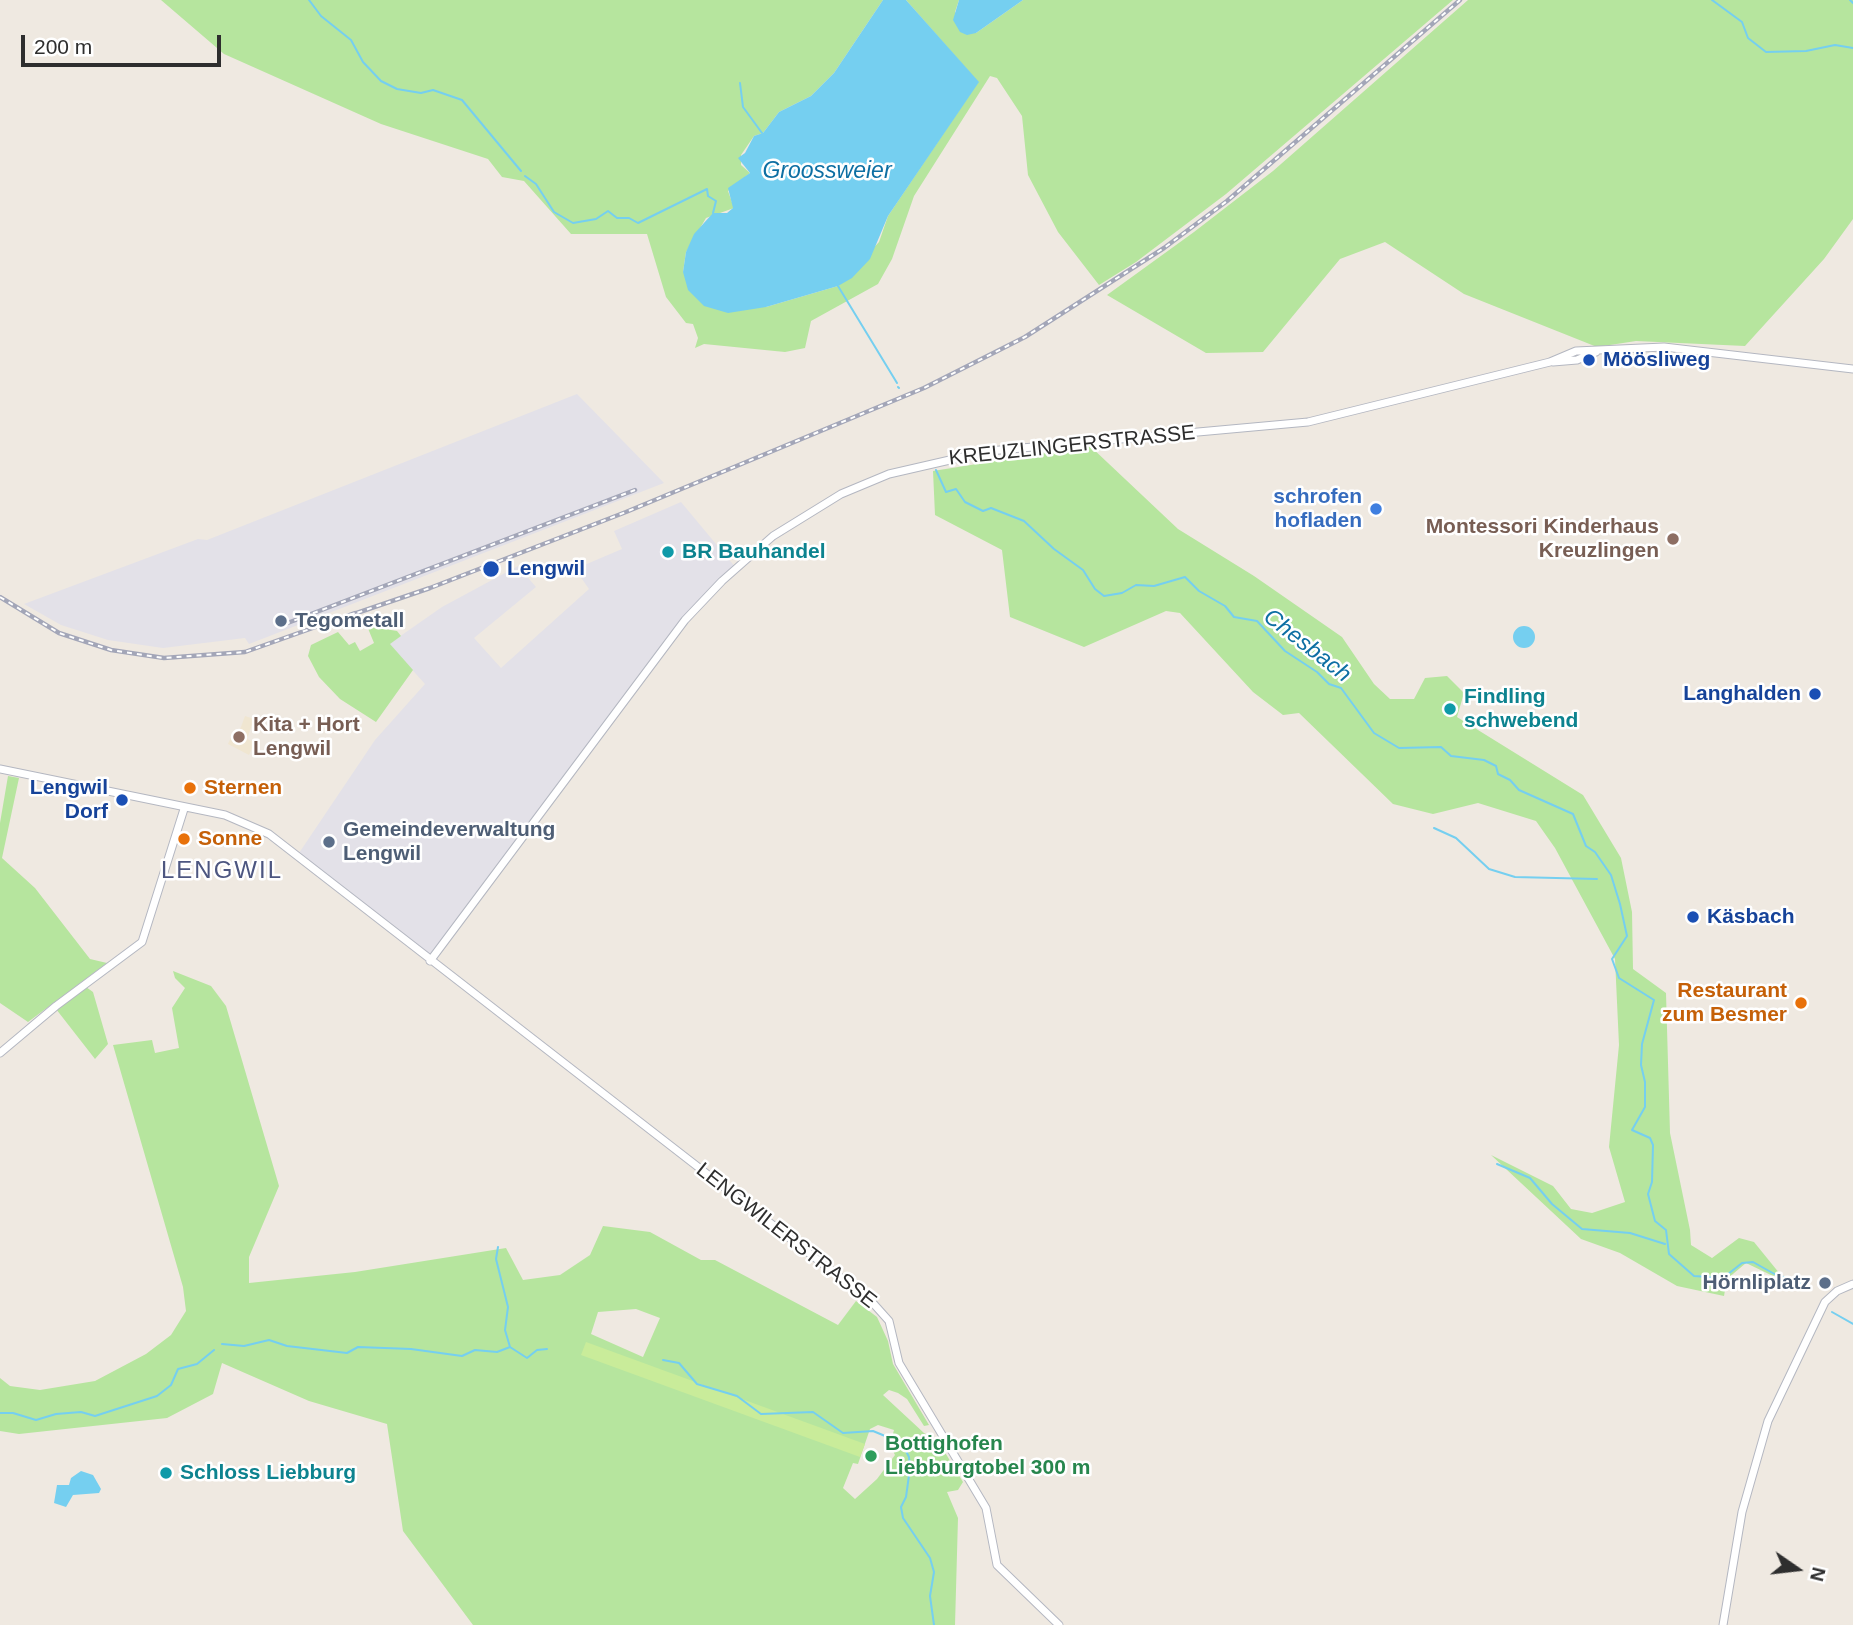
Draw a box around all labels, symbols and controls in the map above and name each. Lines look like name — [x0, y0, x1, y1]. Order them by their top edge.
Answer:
scale bar — [24, 21, 224, 65]
text: 200 m — [34, 35, 92, 58]
water label: Groossweier — [762, 158, 892, 186]
place label: Möösliweg — [1603, 347, 1710, 373]
marker: Möösliweg — [1581, 352, 1597, 368]
street label: KREUZLINGERSTRASSE — [948, 421, 1196, 471]
place label: schrofen hofladen — [1273, 484, 1362, 534]
marker: schrofen hofladen — [1368, 501, 1384, 517]
place label: Montessori Kinderhaus Kreuzlingen — [1426, 514, 1659, 564]
marker: Montessori Kinderhaus Kreuzlingen — [1665, 531, 1681, 547]
place label: BR Bauhandel — [682, 539, 826, 565]
marker: BR Bauhandel — [660, 544, 676, 560]
place label: Lengwil — [507, 556, 585, 582]
marker: Lengwil — [481, 559, 501, 579]
water label: Chesbach — [1258, 603, 1356, 689]
place label: Tegometall — [295, 608, 404, 634]
marker: Tegometall — [273, 613, 289, 629]
place label: Langhalden — [1683, 681, 1801, 707]
place label: Findling schwebend — [1464, 684, 1578, 734]
marker: Langhalden — [1807, 686, 1823, 702]
marker: Findling schwebend — [1442, 701, 1458, 717]
place label: Kita + Hort Lengwil — [253, 712, 360, 762]
marker: Kita + Hort Lengwil — [231, 729, 247, 745]
place label: Lengwil Dorf — [30, 775, 108, 825]
place label: Sternen — [204, 775, 282, 801]
marker: Sternen — [182, 780, 198, 796]
marker: Lengwil Dorf — [114, 792, 130, 808]
place label: Gemeindeverwaltung Lengwil — [343, 817, 555, 867]
place label: Sonne — [198, 826, 262, 852]
marker: Sonne — [176, 831, 192, 847]
marker: Gemeindeverwaltung Lengwil — [321, 834, 337, 850]
district label: LENGWIL — [162, 857, 282, 885]
place label: Käsbach — [1707, 904, 1795, 930]
marker: Käsbach — [1685, 909, 1701, 925]
place label: Restaurant zum Besmer — [1662, 978, 1787, 1028]
marker: Restaurant zum Besmer — [1793, 995, 1809, 1011]
street label: LENGWILERSTRASSE — [691, 1158, 881, 1314]
place label: Hörnliplatz — [1703, 1270, 1811, 1296]
marker: Hörnliplatz — [1817, 1275, 1833, 1291]
place label: Bottighofen Liebburgtobel 300 m — [885, 1431, 1090, 1481]
marker: Bottighofen Liebburgtobel 300 m — [863, 1448, 879, 1464]
place label: Schloss Liebburg — [180, 1460, 356, 1486]
marker: Schloss Liebburg — [158, 1465, 174, 1481]
north arrow — [1762, 1534, 1832, 1604]
text: N — [1806, 1565, 1830, 1583]

